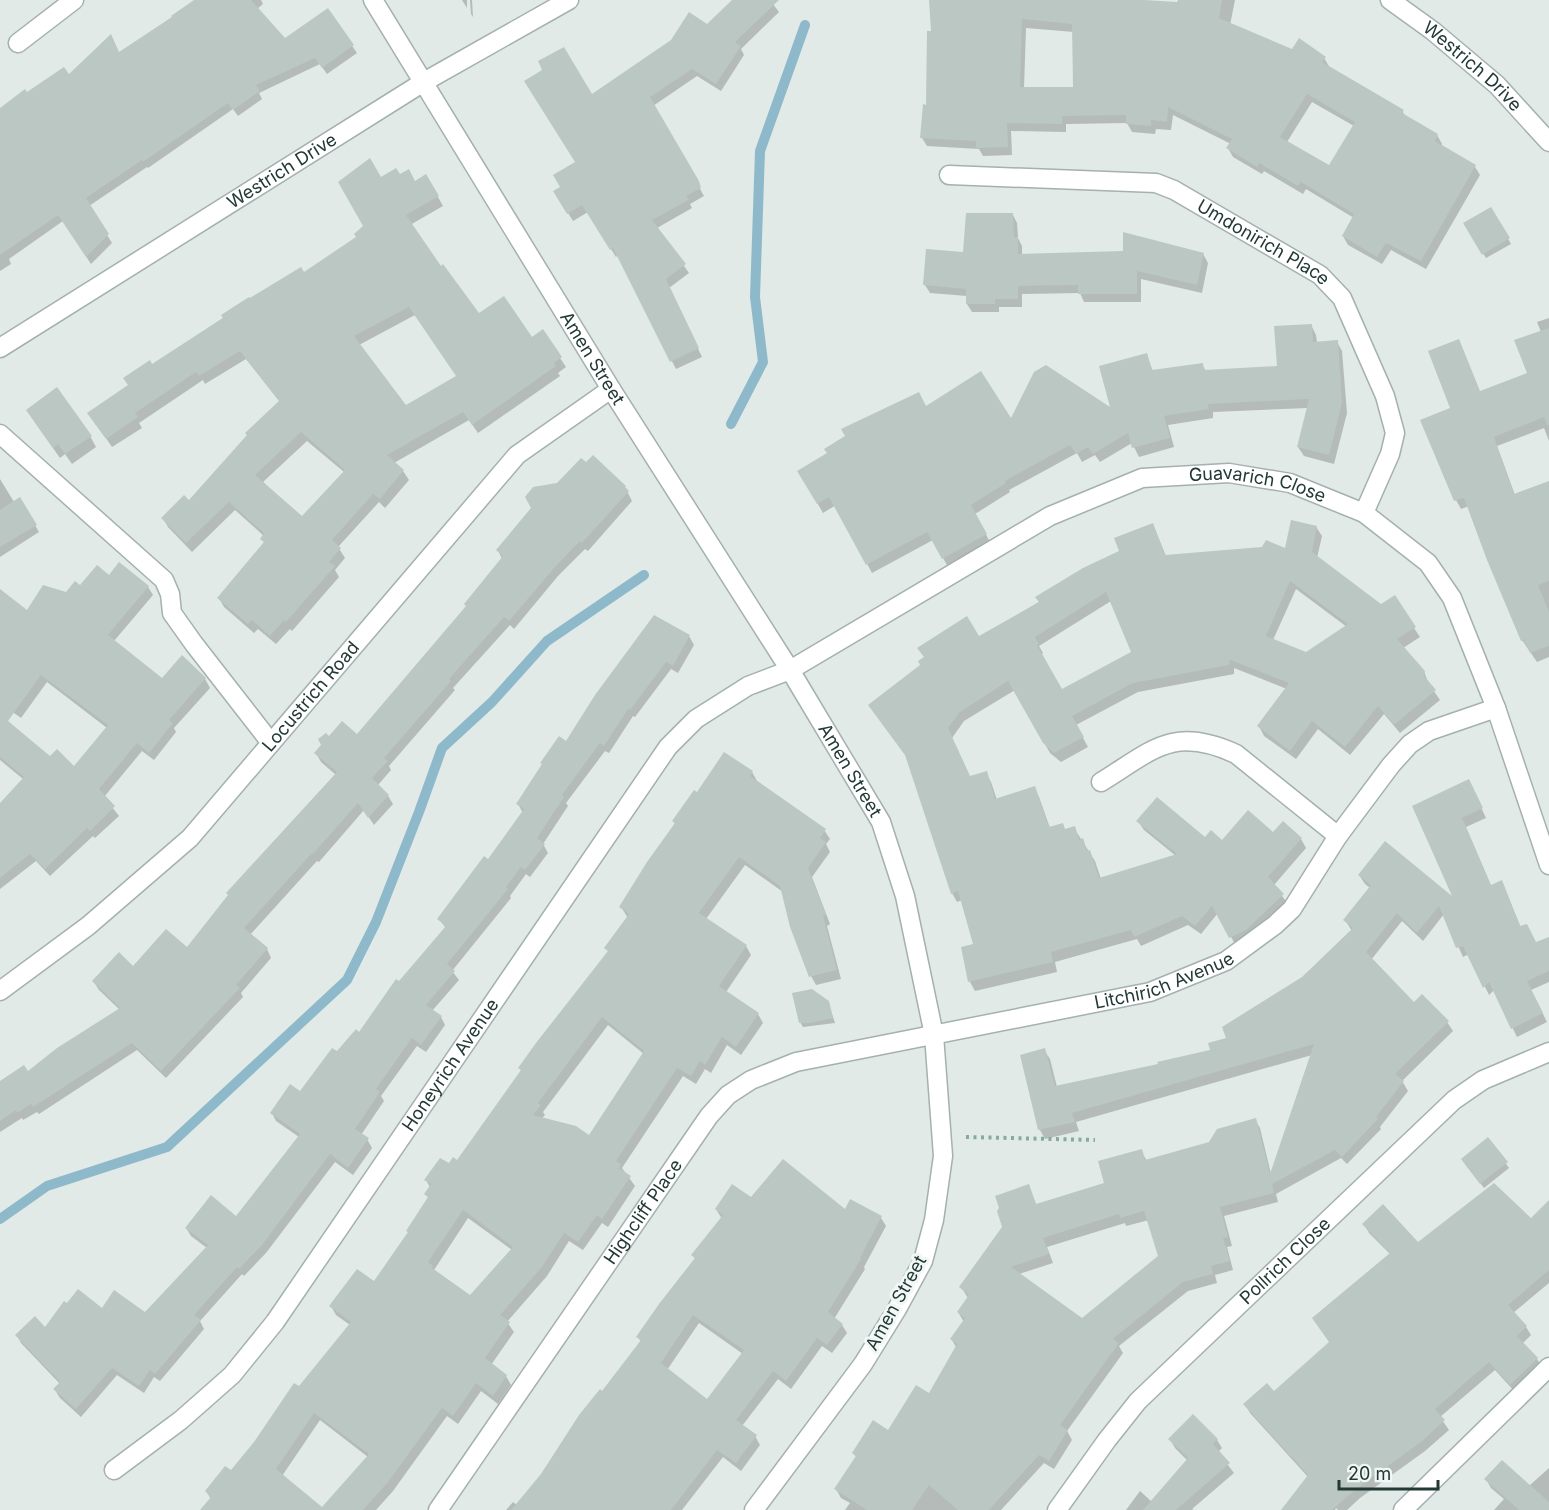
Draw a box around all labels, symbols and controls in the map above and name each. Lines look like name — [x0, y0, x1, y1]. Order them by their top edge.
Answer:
street label: Westrich Drive — [1419, 17, 1526, 115]
street label: Westrich Drive — [223, 128, 340, 213]
street label: Umdonirich Place — [1194, 195, 1335, 289]
street label: Amen Street — [556, 308, 629, 408]
street label: Guavarich Close — [1188, 462, 1329, 506]
street label: Locustrich Road — [257, 637, 363, 756]
street label: Amen Street — [814, 719, 887, 821]
street label: Litchirich Avenue — [1092, 948, 1238, 1013]
street label: Honeyrich Avenue — [398, 995, 503, 1135]
street label: Highcliff Place — [599, 1155, 686, 1268]
street label: Pollrich Close — [1235, 1213, 1334, 1308]
street label: Amen Street — [861, 1252, 930, 1354]
scale bar — [1339, 1453, 1438, 1491]
text: 20 m — [1348, 1463, 1391, 1484]

